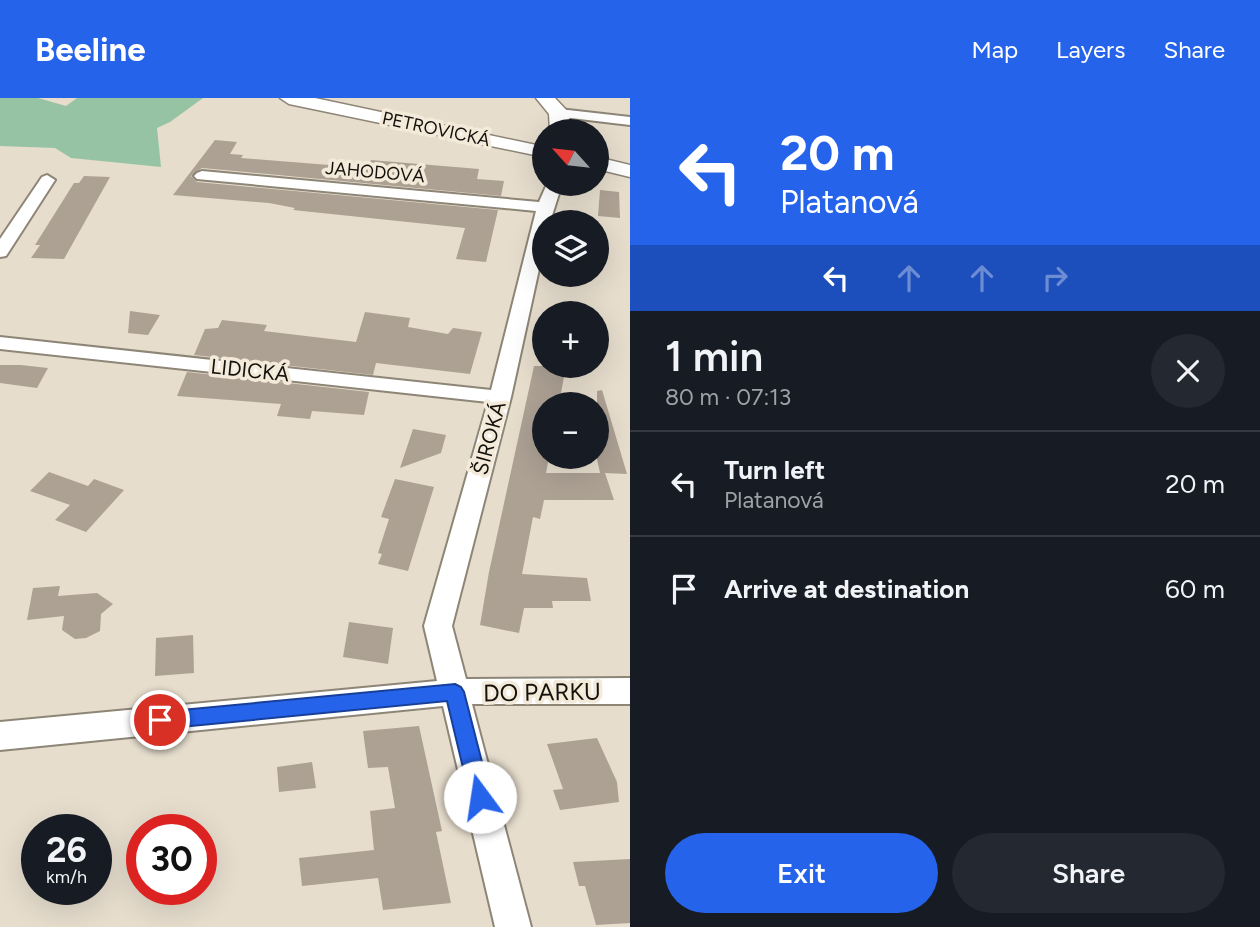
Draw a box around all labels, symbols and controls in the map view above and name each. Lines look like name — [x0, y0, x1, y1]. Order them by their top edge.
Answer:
text: Beeline — [35, 30, 146, 69]
text: Map — [971, 35, 1018, 64]
text: Layers — [1056, 35, 1125, 64]
text: Share — [1163, 35, 1225, 64]
street label: PETROVICKÁ — [380, 107, 492, 151]
north arrow — [532, 119, 609, 196]
map controls — [532, 119, 609, 469]
text: 20 m — [780, 123, 895, 182]
icon: left — [665, 126, 756, 217]
street label: JAHODOVÁ — [324, 157, 426, 187]
text: Platanová — [780, 183, 919, 221]
button: layers — [532, 210, 609, 287]
icon: left — [817, 259, 855, 297]
icon: ahead — [890, 259, 928, 297]
icon: ahead — [963, 259, 1001, 297]
icon: right — [1036, 259, 1074, 297]
button: + — [532, 301, 609, 378]
text: 1 min — [665, 331, 763, 382]
button: close — [1151, 334, 1225, 408]
street label: LIDICKÁ — [209, 353, 291, 387]
text: 80 m · 07:13 — [665, 383, 791, 411]
button: − — [532, 392, 609, 469]
street label: ŠIROKÁ — [467, 399, 511, 477]
text: Turn left — [724, 454, 825, 486]
icon: left — [665, 465, 703, 503]
text: 20 m — [1165, 468, 1225, 500]
text: Platanová — [724, 486, 824, 514]
icon: arrive — [665, 570, 703, 608]
text: Arrive at destination — [724, 573, 969, 605]
text: 60 m — [1165, 573, 1225, 605]
street label: DO PARKU — [483, 676, 601, 708]
pin — [130, 690, 190, 750]
icon: arrive — [141, 701, 179, 739]
position arrow — [443, 760, 517, 834]
speed limit sign: 30 — [126, 814, 217, 905]
text: 26 — [46, 829, 87, 871]
button: Exit — [665, 833, 938, 913]
button: Share — [952, 833, 1225, 913]
text: km/h — [46, 866, 87, 888]

